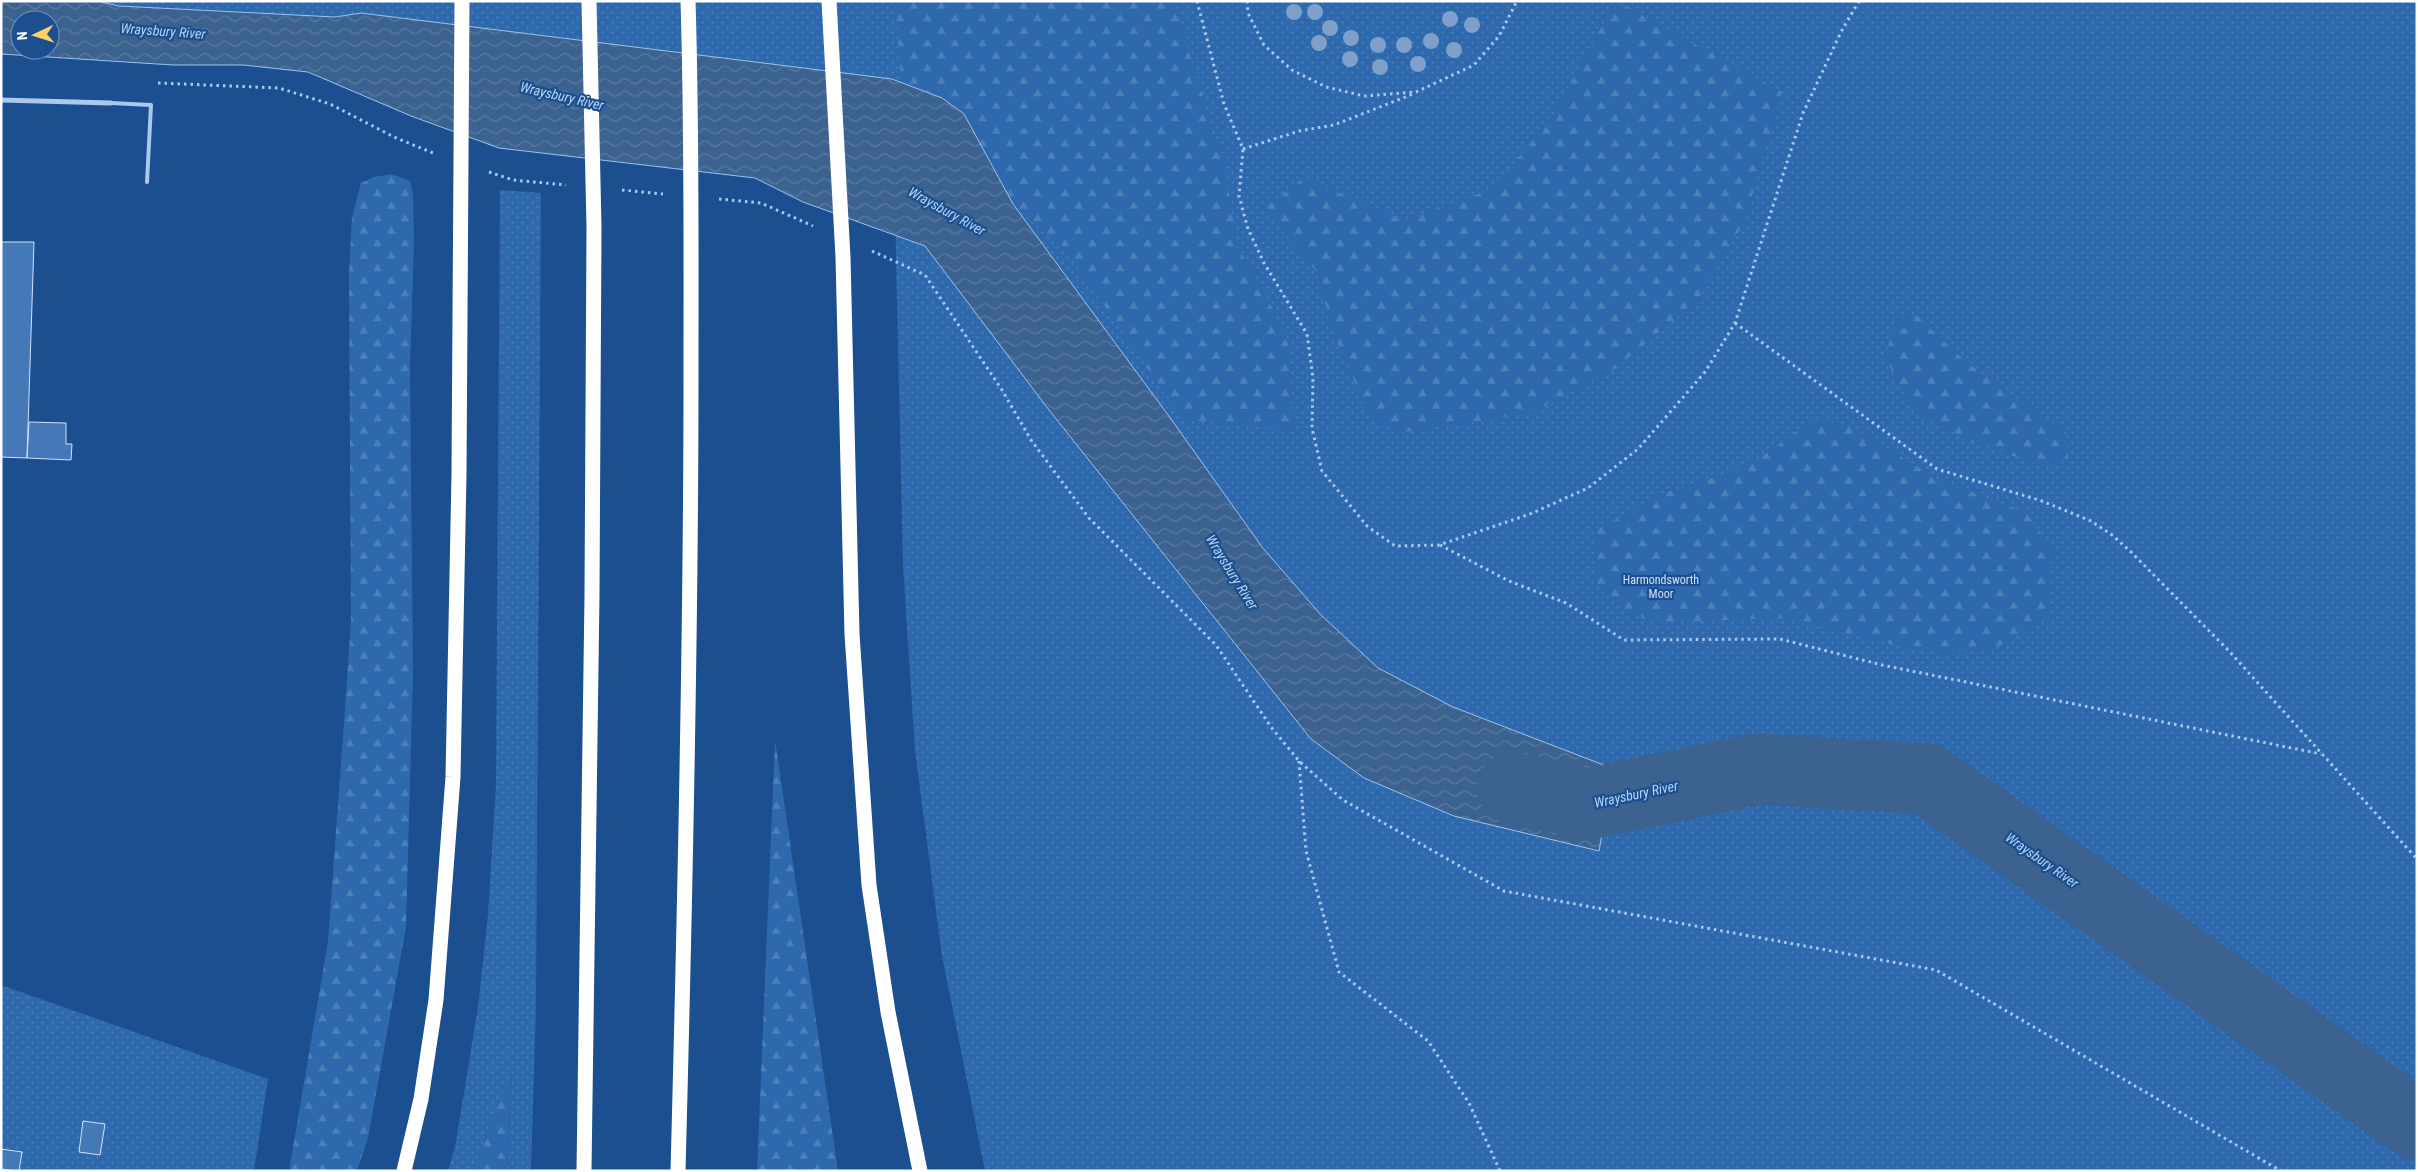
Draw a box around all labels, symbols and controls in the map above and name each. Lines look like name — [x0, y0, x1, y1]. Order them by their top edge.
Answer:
north arrow — [10, 10, 60, 60]
water label: Wraysbury River — [120, 20, 207, 42]
text: N — [14, 31, 30, 41]
water label: Wraysbury River — [519, 79, 606, 114]
water label: Wraysbury River — [906, 183, 989, 239]
water label: Wraysbury River — [1203, 532, 1262, 613]
park label: Harmondsworth Moor — [1623, 573, 1699, 601]
water label: Wraysbury River — [1593, 777, 1680, 811]
water label: Wraysbury River — [2003, 829, 2082, 891]

